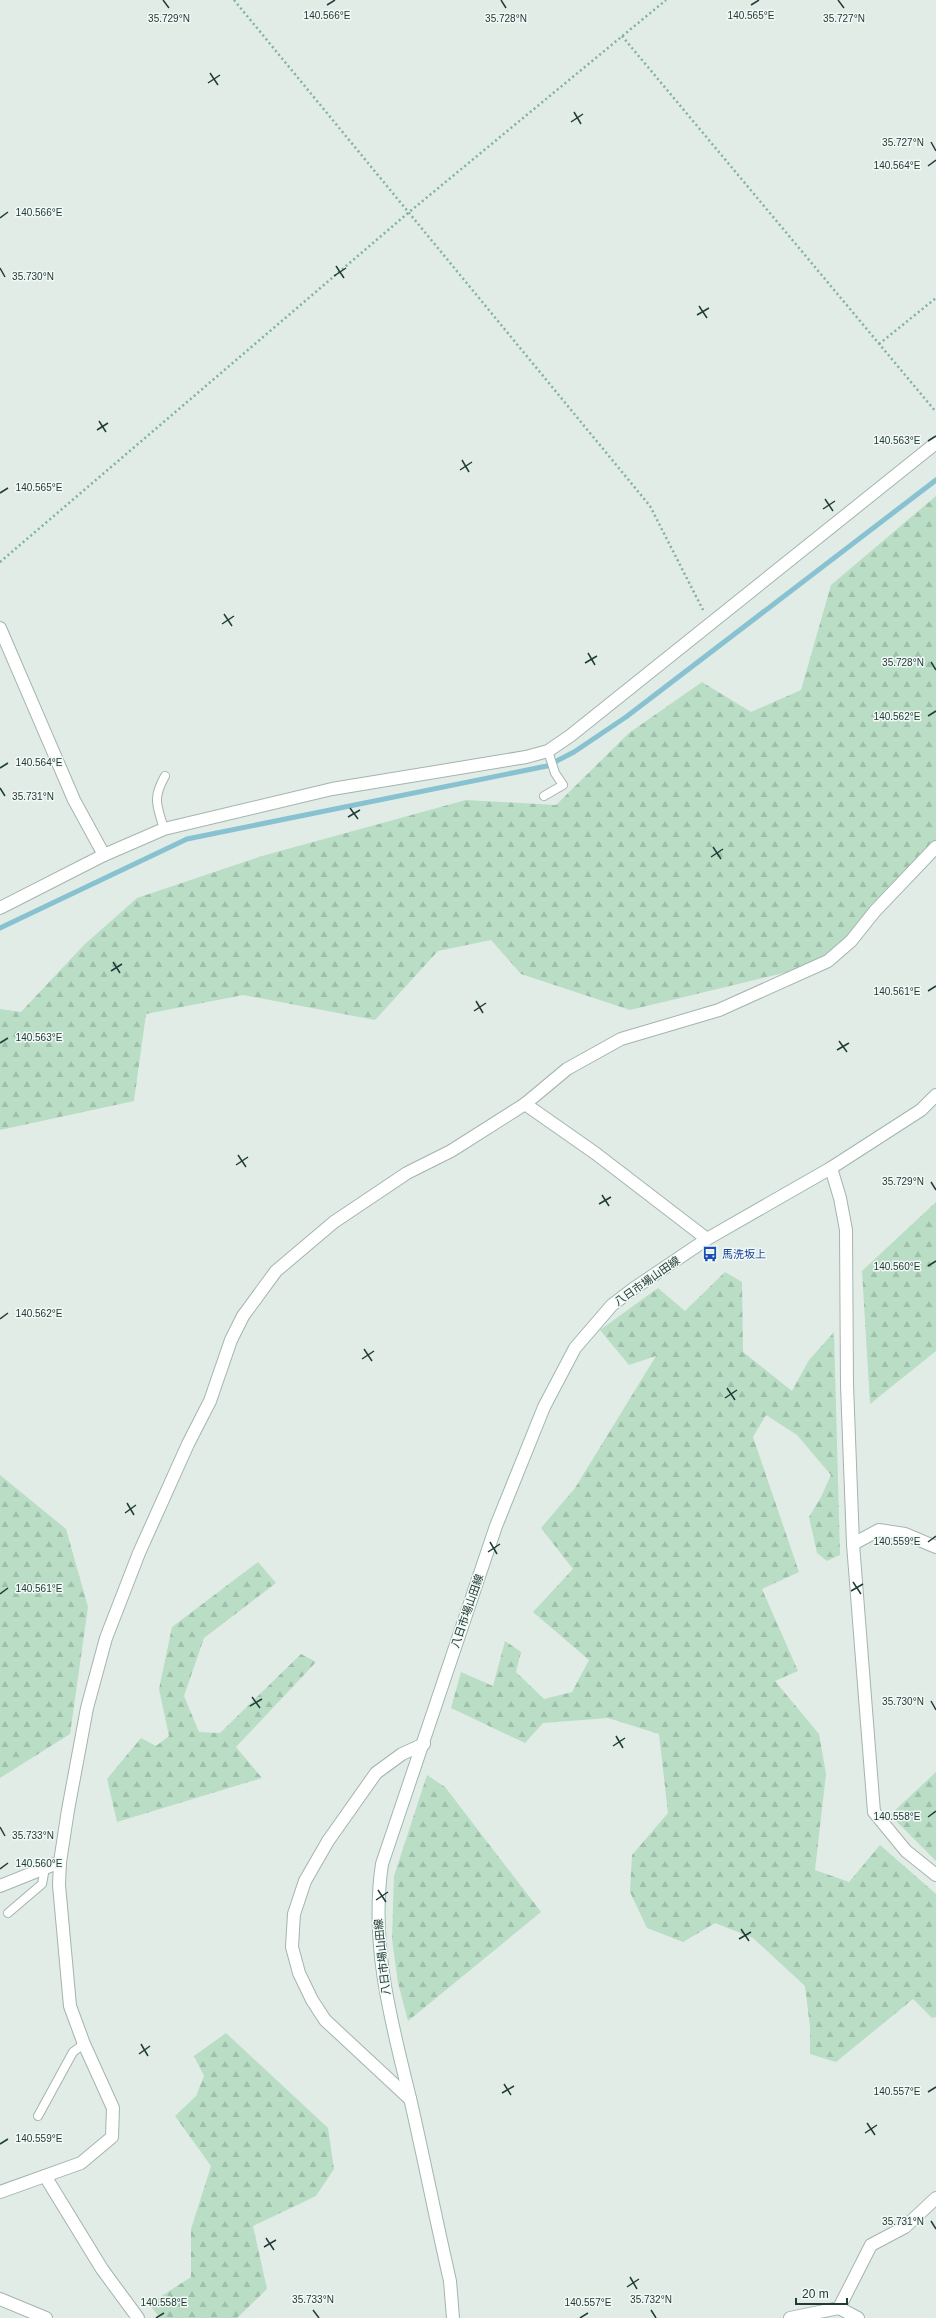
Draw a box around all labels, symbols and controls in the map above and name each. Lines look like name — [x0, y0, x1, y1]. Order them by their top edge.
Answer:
text: 140.566°E — [304, 10, 351, 21]
text: 140.565°E — [728, 10, 775, 21]
text: 35.729°N — [148, 13, 190, 24]
text: 35.728°N — [485, 13, 527, 24]
text: 35.727°N — [823, 13, 865, 24]
text: 35.727°N — [882, 137, 924, 148]
text: 140.564°E — [874, 160, 921, 171]
text: 140.566°E — [16, 207, 63, 218]
text: 35.730°N — [12, 271, 54, 282]
text: 140.563°E — [874, 435, 921, 446]
text: 140.565°E — [16, 482, 63, 493]
text: 35.728°N — [882, 657, 924, 668]
text: 140.562°E — [874, 711, 921, 722]
text: 140.564°E — [16, 757, 63, 768]
text: 35.731°N — [12, 791, 54, 802]
text: 140.561°E — [874, 986, 921, 997]
text: 140.563°E — [16, 1032, 63, 1043]
text: 35.729°N — [882, 1176, 924, 1187]
bus stop icon: 馬洗坂上 — [701, 1245, 719, 1263]
place label: 馬洗坂上 — [722, 1248, 766, 1260]
street label: 八日市場山田線 — [612, 1254, 682, 1308]
text: 140.560°E — [874, 1261, 921, 1272]
text: 140.562°E — [16, 1308, 63, 1319]
text: 140.559°E — [874, 1536, 921, 1547]
street label: 八日市場山田線 — [449, 1573, 485, 1649]
text: 140.561°E — [16, 1583, 63, 1594]
text: 35.730°N — [882, 1696, 924, 1707]
text: 140.558°E — [874, 1811, 921, 1822]
text: 35.733°N — [12, 1830, 54, 1841]
text: 140.560°E — [16, 1858, 63, 1869]
street label: 八日市場山田線 — [372, 1918, 392, 1996]
text: 140.557°E — [874, 2086, 921, 2097]
text: 140.559°E — [16, 2133, 63, 2144]
text: 35.731°N — [882, 2216, 924, 2227]
scale bar — [796, 2280, 847, 2306]
text: 20 m — [802, 2287, 829, 2301]
text: 35.733°N — [292, 2294, 334, 2305]
text: 35.732°N — [630, 2294, 672, 2305]
text: 140.558°E — [141, 2297, 188, 2308]
text: 140.557°E — [565, 2297, 612, 2308]

